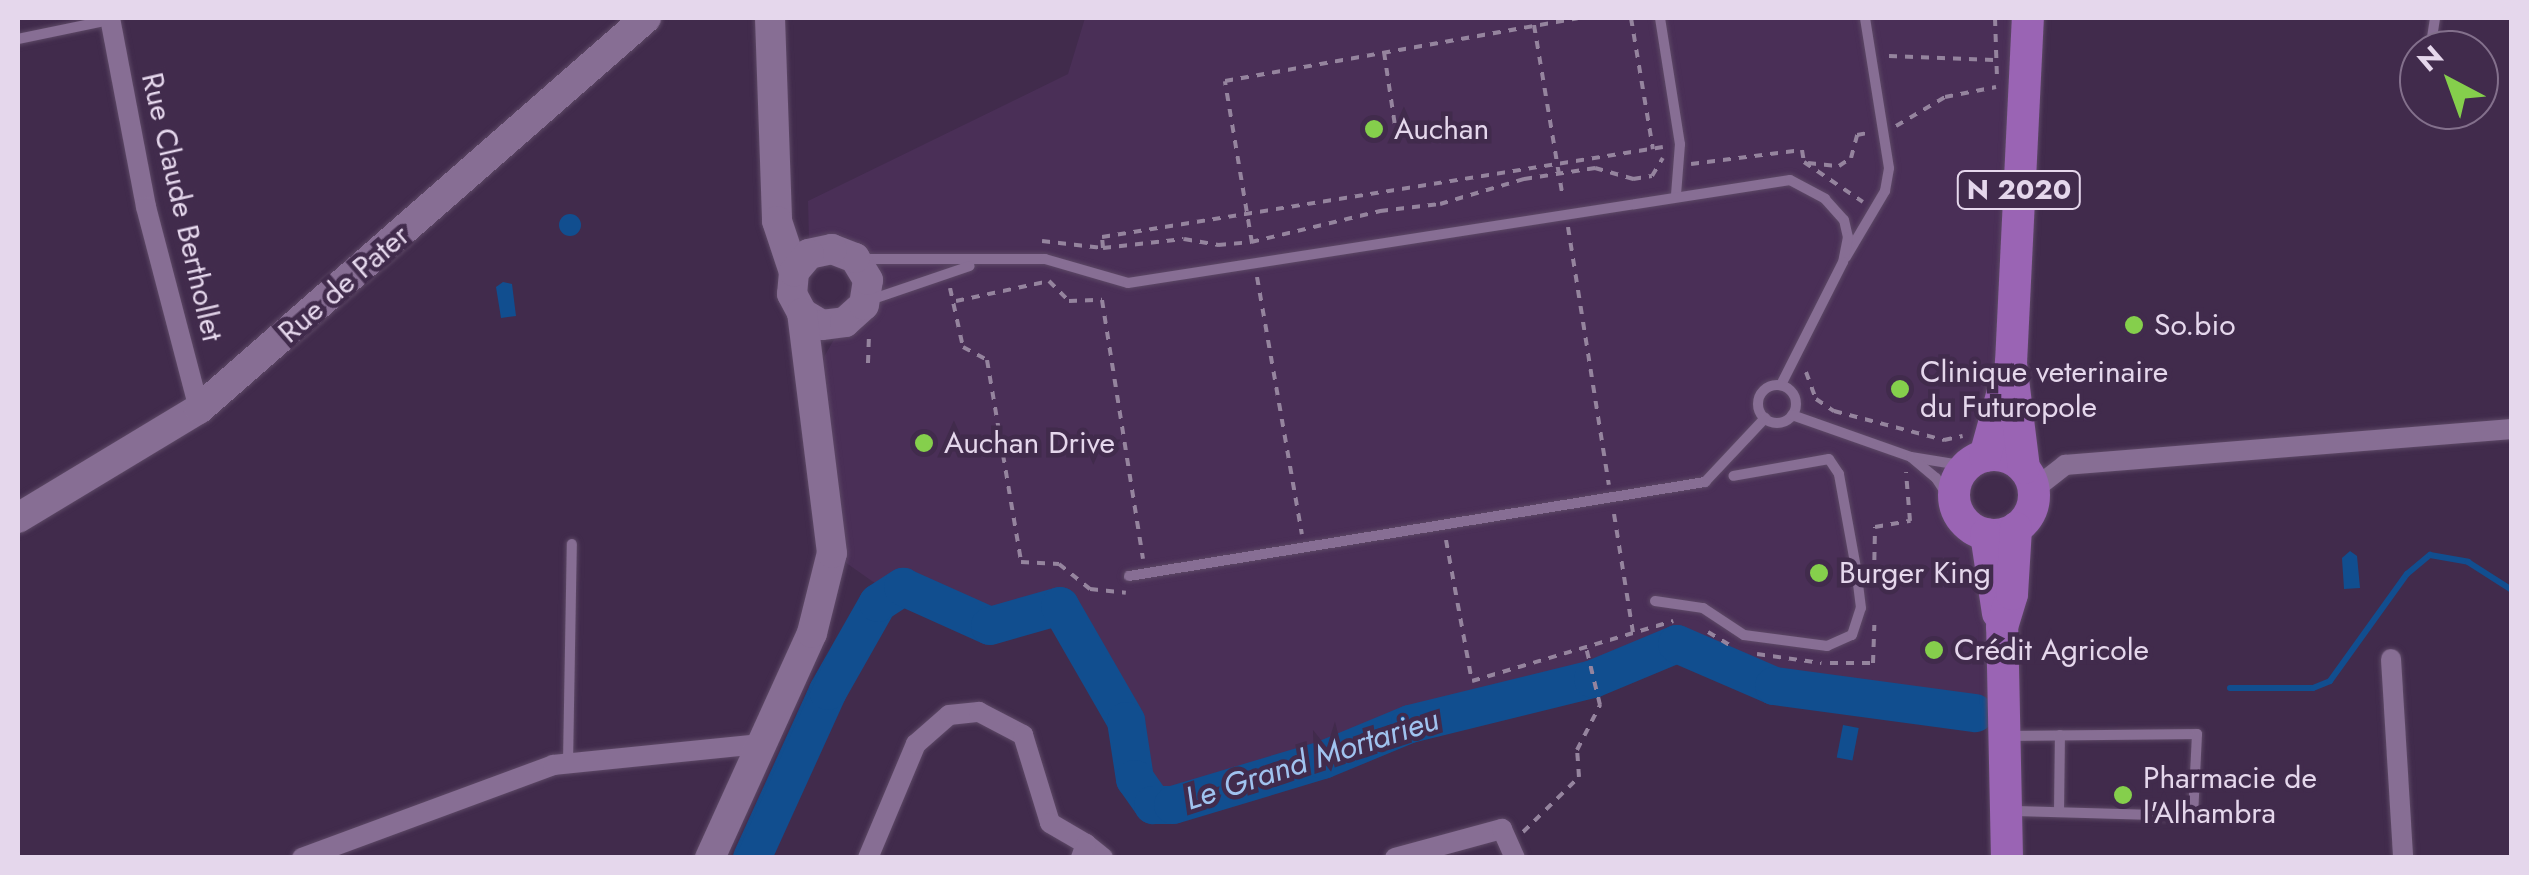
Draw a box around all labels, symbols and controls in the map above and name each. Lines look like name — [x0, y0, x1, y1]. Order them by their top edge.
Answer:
north arrow — [2399, 30, 2499, 130]
text: N — [2408, 36, 2452, 81]
street label: Rue Claude Berthollet — [134, 69, 230, 345]
place label: Auchan — [1394, 111, 1489, 147]
marker: Auchan — [1363, 118, 1385, 140]
road number: N 2020 — [1956, 167, 2082, 213]
street label: Rue de Pater — [271, 217, 417, 351]
place label: So.bio — [2154, 307, 2236, 343]
marker: So.bio — [2123, 314, 2145, 336]
place label: Clinique veterinaire du Futuropole — [1920, 354, 2168, 424]
marker: Clinique veterinaire du Futuropole — [1889, 378, 1911, 400]
place label: Auchan Drive — [944, 425, 1115, 461]
marker: Auchan Drive — [913, 432, 935, 454]
place label: Burger King — [1839, 555, 1991, 591]
marker: Burger King — [1808, 562, 1830, 584]
place label: Crédit Agricole — [1954, 632, 2149, 668]
marker: Crédit Agricole — [1923, 639, 1945, 661]
water label: Le Grand Mortarieu — [1180, 700, 1444, 818]
place label: Pharmacie de l'Alhambra — [2143, 760, 2317, 830]
marker: Pharmacie de l'Alhambra — [2112, 784, 2134, 806]

